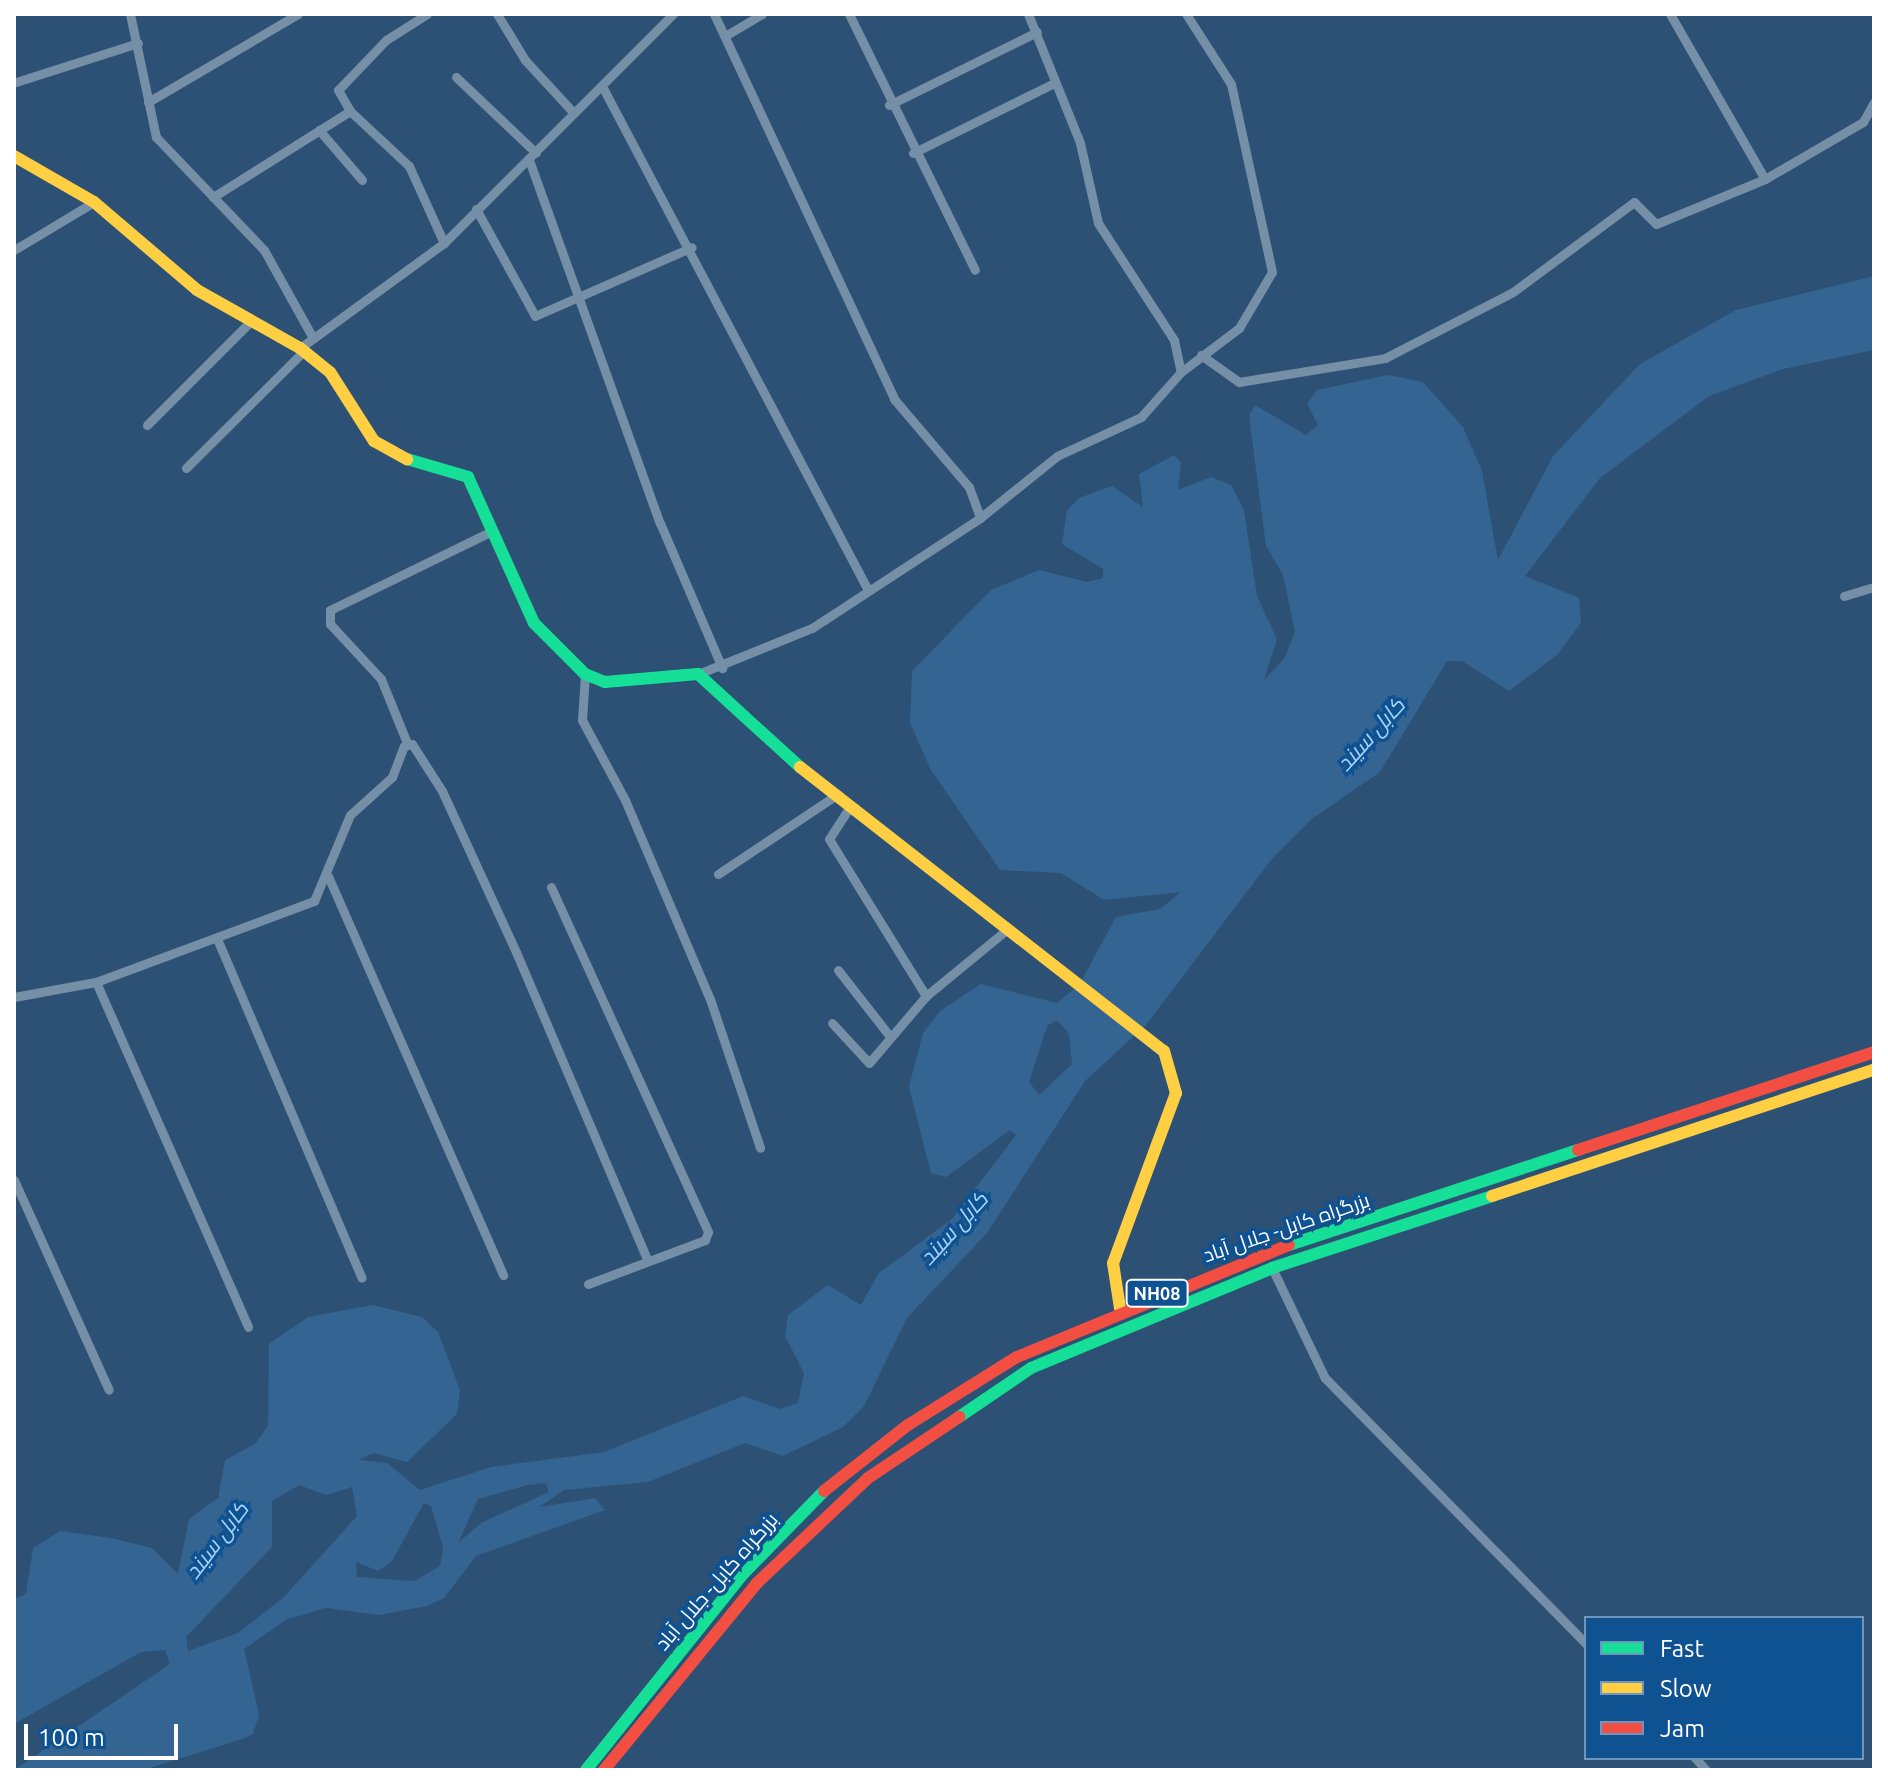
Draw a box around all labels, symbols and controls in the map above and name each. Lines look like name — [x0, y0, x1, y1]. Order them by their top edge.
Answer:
water label: کابل سيند — [1330, 692, 1410, 776]
water label: کابل سيند — [913, 1186, 993, 1270]
street label: بزرگراه کابل- جلال آباد — [1200, 1187, 1372, 1267]
road number: NH08 — [1125, 1279, 1189, 1307]
water label: کابل سيند — [179, 1496, 253, 1584]
street label: بزرگراه کابل- جلال آباد — [650, 1507, 782, 1655]
legend — [1584, 1616, 1864, 1760]
text: Fast — [1660, 1635, 1704, 1662]
text: Slow — [1660, 1675, 1712, 1702]
scale bar — [28, 1708, 182, 1758]
text: Jam — [1660, 1715, 1705, 1742]
text: 100 m — [38, 1724, 105, 1751]

